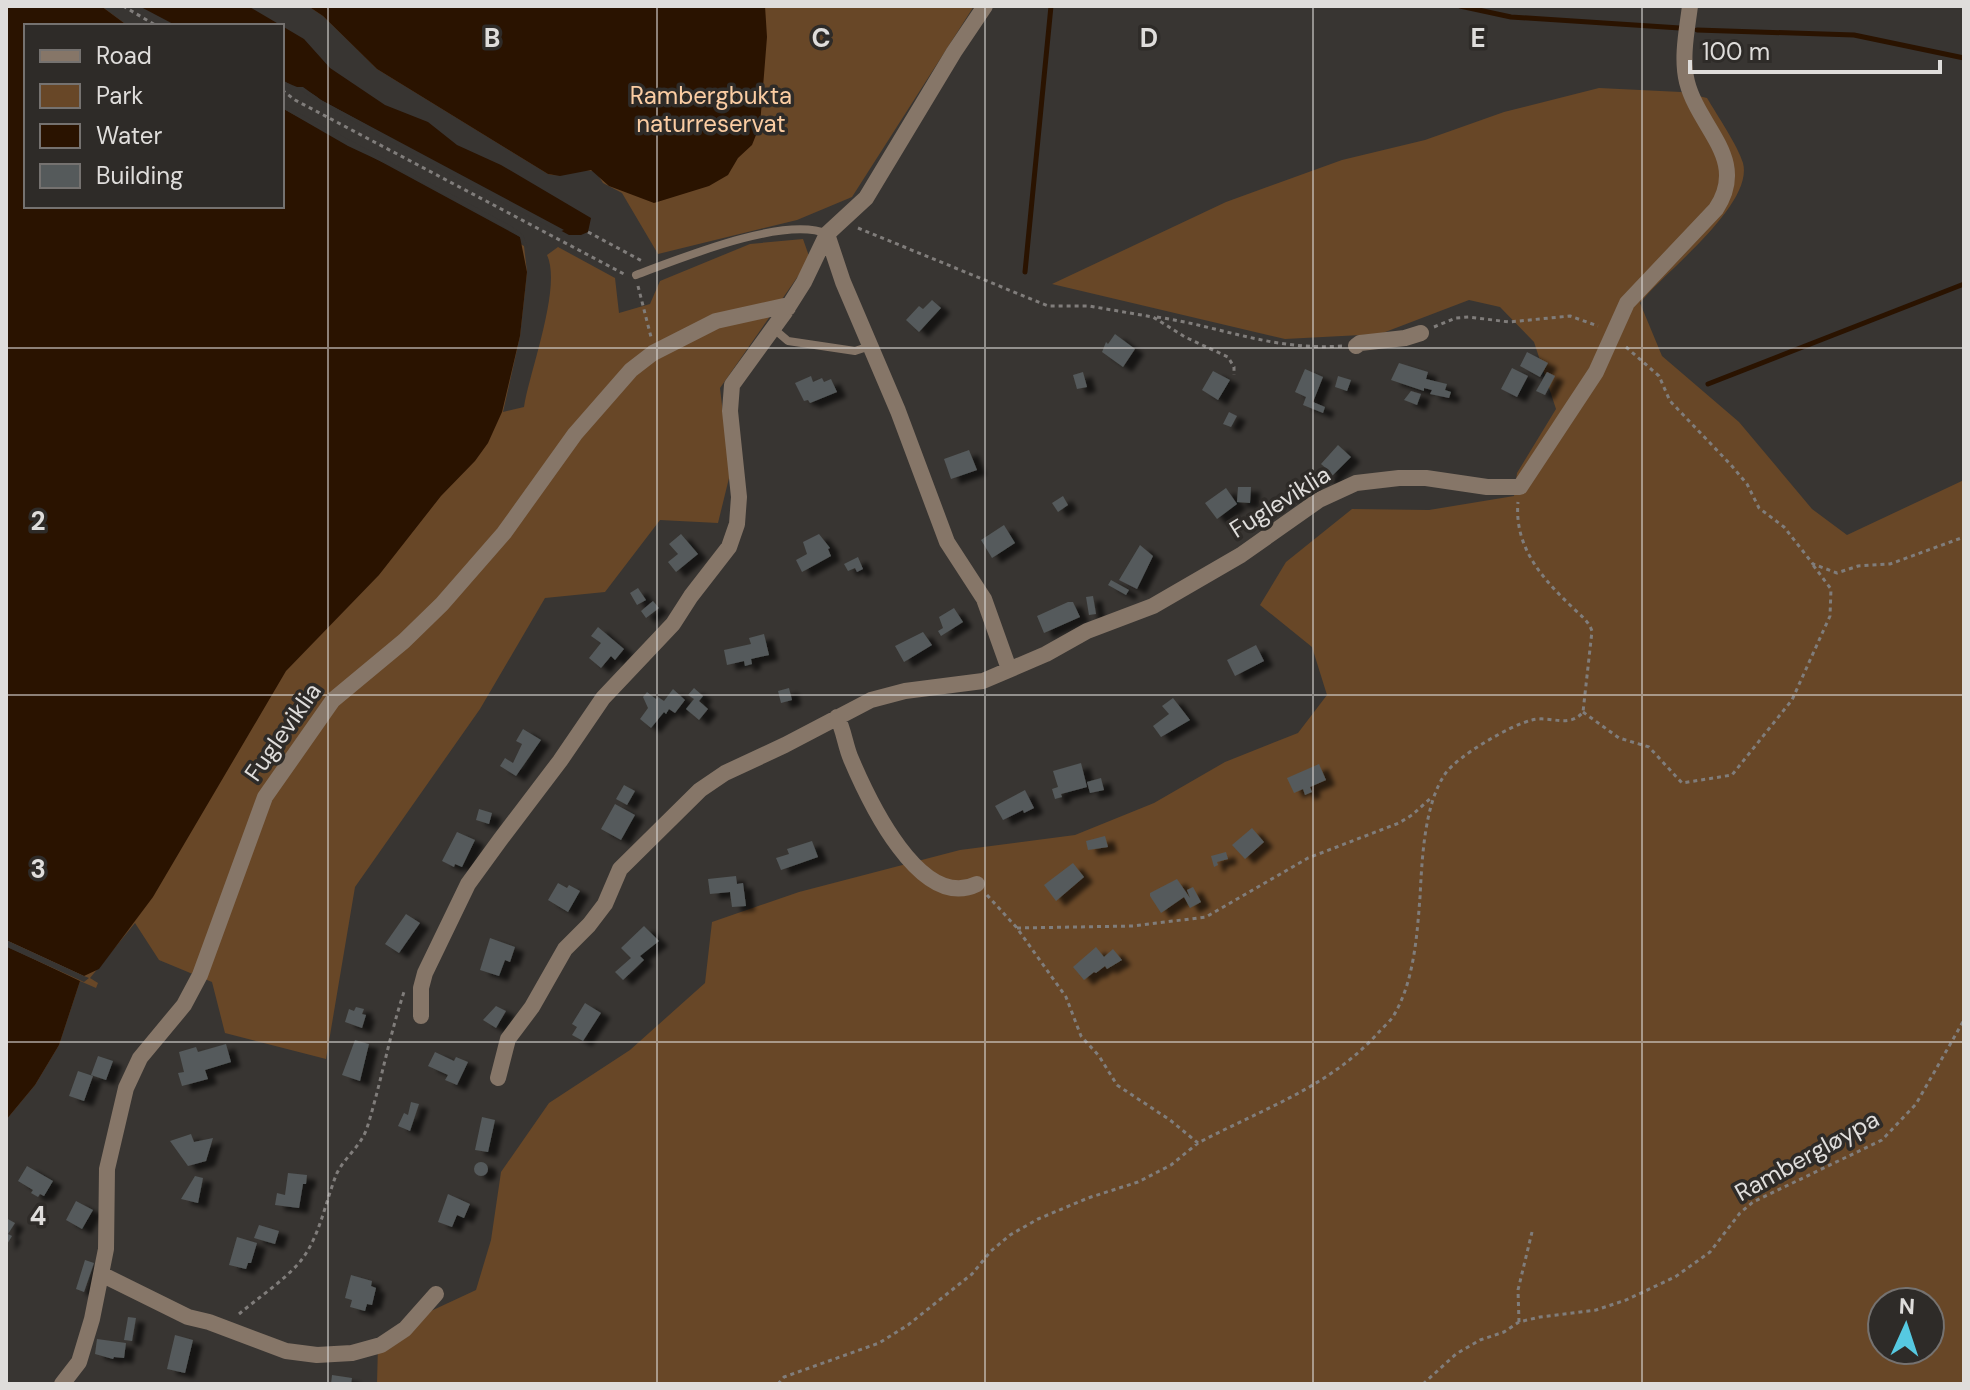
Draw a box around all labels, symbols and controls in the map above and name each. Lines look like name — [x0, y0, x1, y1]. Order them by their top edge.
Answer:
text: B — [484, 21, 500, 55]
text: C — [811, 21, 831, 55]
text: D — [1140, 21, 1158, 55]
text: E — [1470, 21, 1486, 55]
legend — [24, 24, 284, 208]
scale bar — [1690, 24, 1940, 74]
text: 100 m — [1702, 36, 1770, 67]
text: Road — [96, 40, 152, 71]
text: Park — [96, 80, 143, 111]
park label: Rambergbukta naturreservat — [630, 80, 792, 139]
text: Water — [96, 120, 162, 151]
text: Building — [96, 160, 183, 191]
street label: Fugleviklia — [1224, 458, 1336, 545]
text: 2 — [30, 504, 46, 538]
street label: Fugleviklia — [237, 676, 328, 787]
text: 3 — [30, 852, 46, 886]
street label: Rambergløypa — [1729, 1103, 1884, 1208]
text: 4 — [30, 1199, 46, 1233]
north arrow — [1866, 1286, 1946, 1366]
text: N — [1898, 1292, 1916, 1321]

